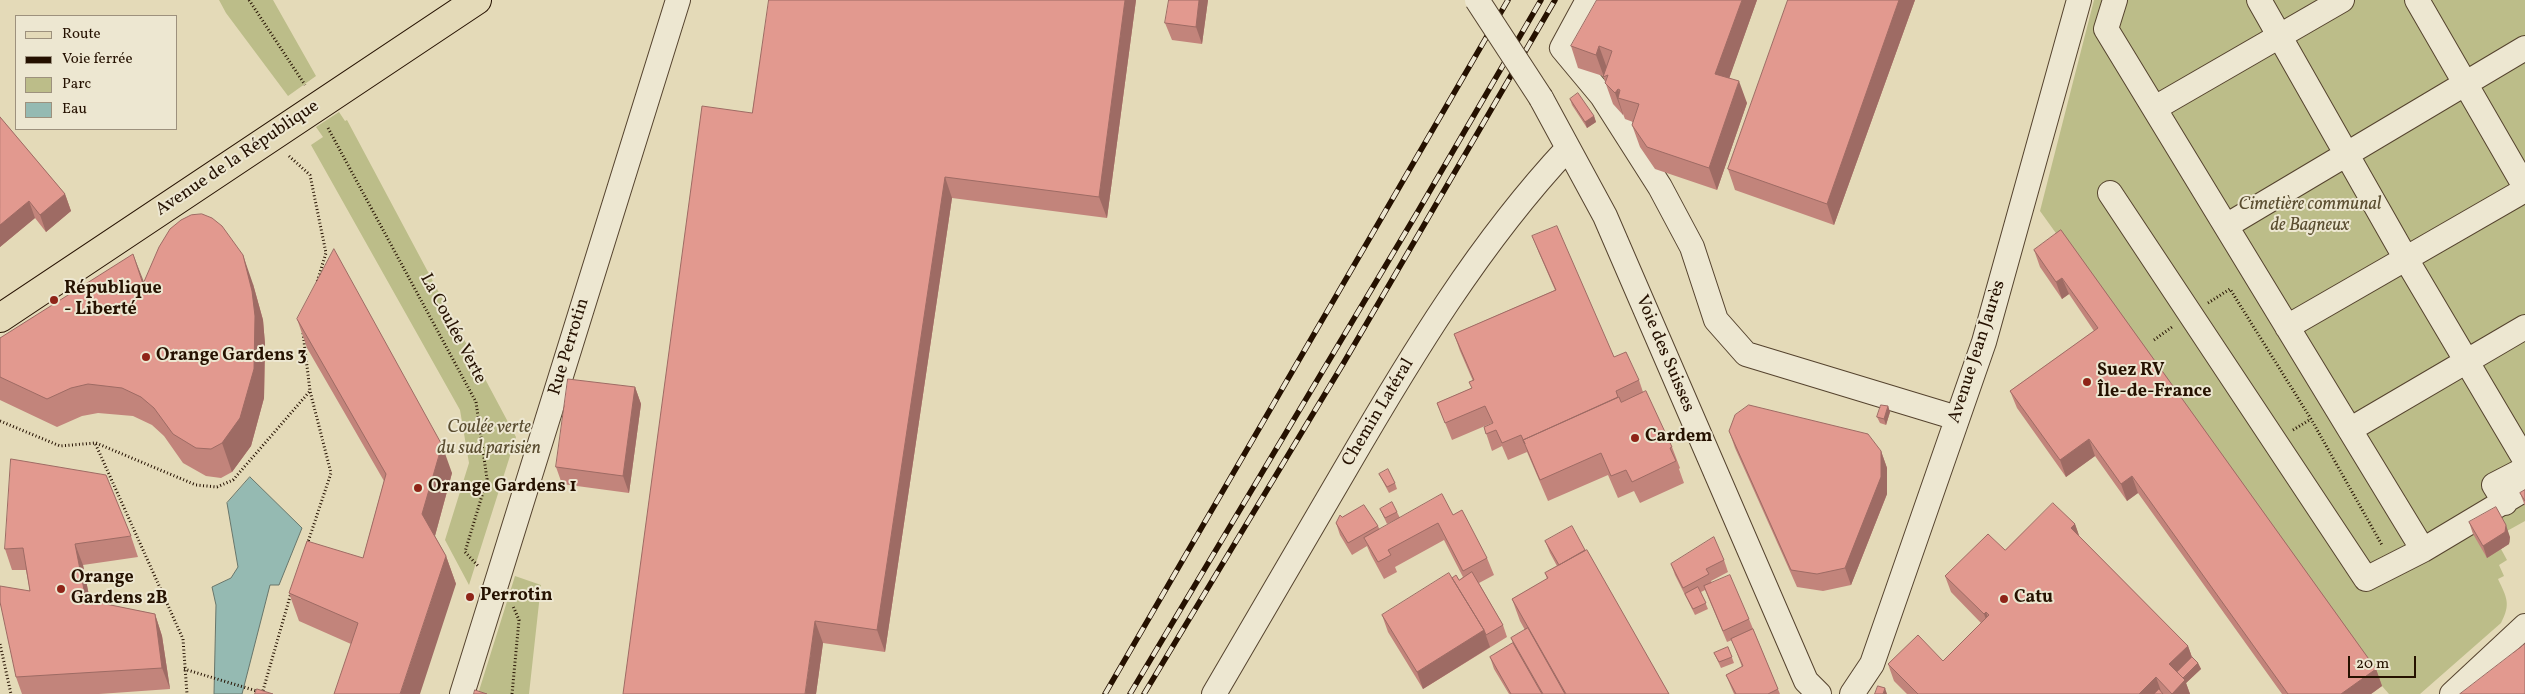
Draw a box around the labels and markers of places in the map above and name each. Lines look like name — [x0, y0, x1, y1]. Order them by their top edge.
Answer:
place label: République - Liberté — [64, 279, 162, 322]
marker: République - Liberté — [48, 294, 60, 306]
place label: Orange Gardens 3 — [156, 346, 307, 368]
marker: Orange Gardens 3 — [140, 351, 152, 363]
place label: Suez RV Île-de-France — [2097, 361, 2211, 404]
marker: Suez RV Île-de-France — [2081, 376, 2093, 388]
place label: Cardem — [1645, 427, 1713, 449]
marker: Cardem — [1629, 432, 1641, 444]
place label: Orange Gardens 1 — [428, 477, 577, 499]
marker: Orange Gardens 1 — [412, 482, 424, 494]
place label: Orange Gardens 2B — [71, 568, 168, 610]
marker: Orange Gardens 2B — [55, 583, 67, 595]
place label: Perrotin — [480, 586, 553, 608]
place label: Catu — [2014, 588, 2053, 610]
marker: Perrotin — [464, 591, 476, 603]
marker: Catu — [1998, 593, 2010, 605]

